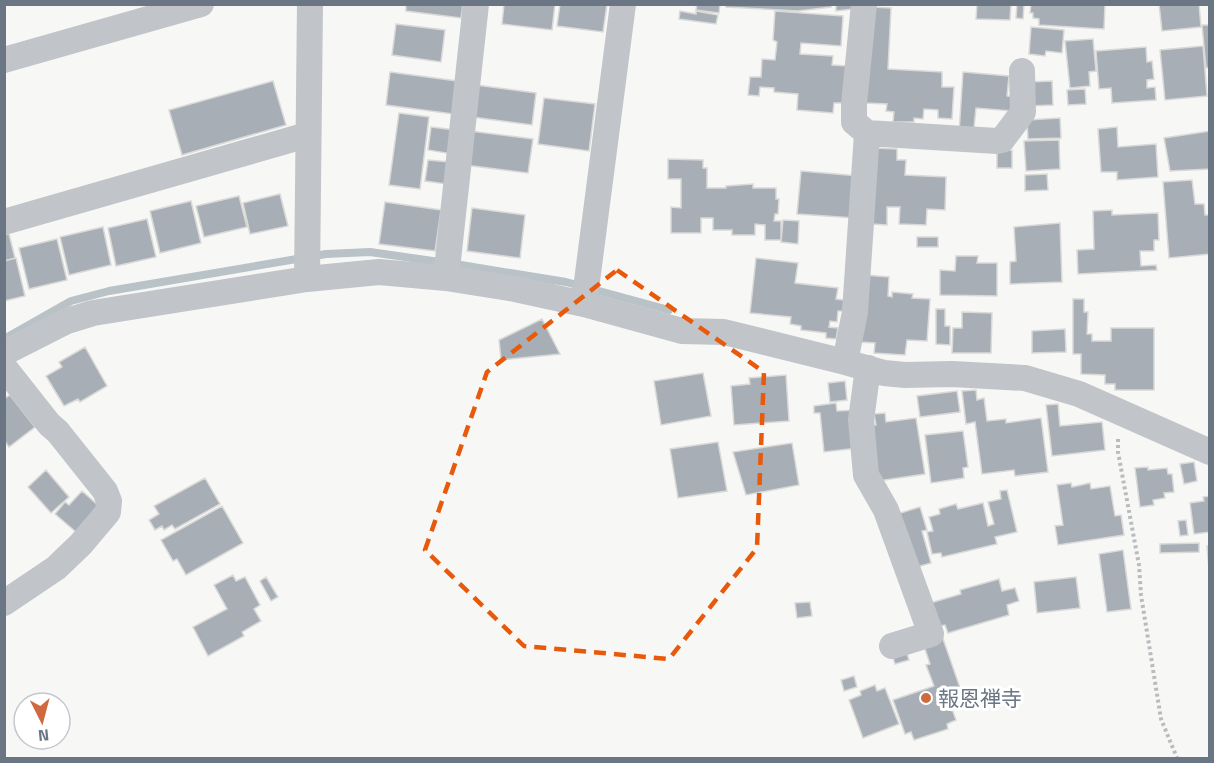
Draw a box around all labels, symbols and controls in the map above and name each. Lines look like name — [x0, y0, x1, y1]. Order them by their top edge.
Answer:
place label: 報恩禅寺 — [938, 682, 1022, 714]
north arrow — [12, 691, 72, 751]
marker: 報恩禅寺 — [919, 691, 933, 705]
text: N — [37, 723, 50, 748]

